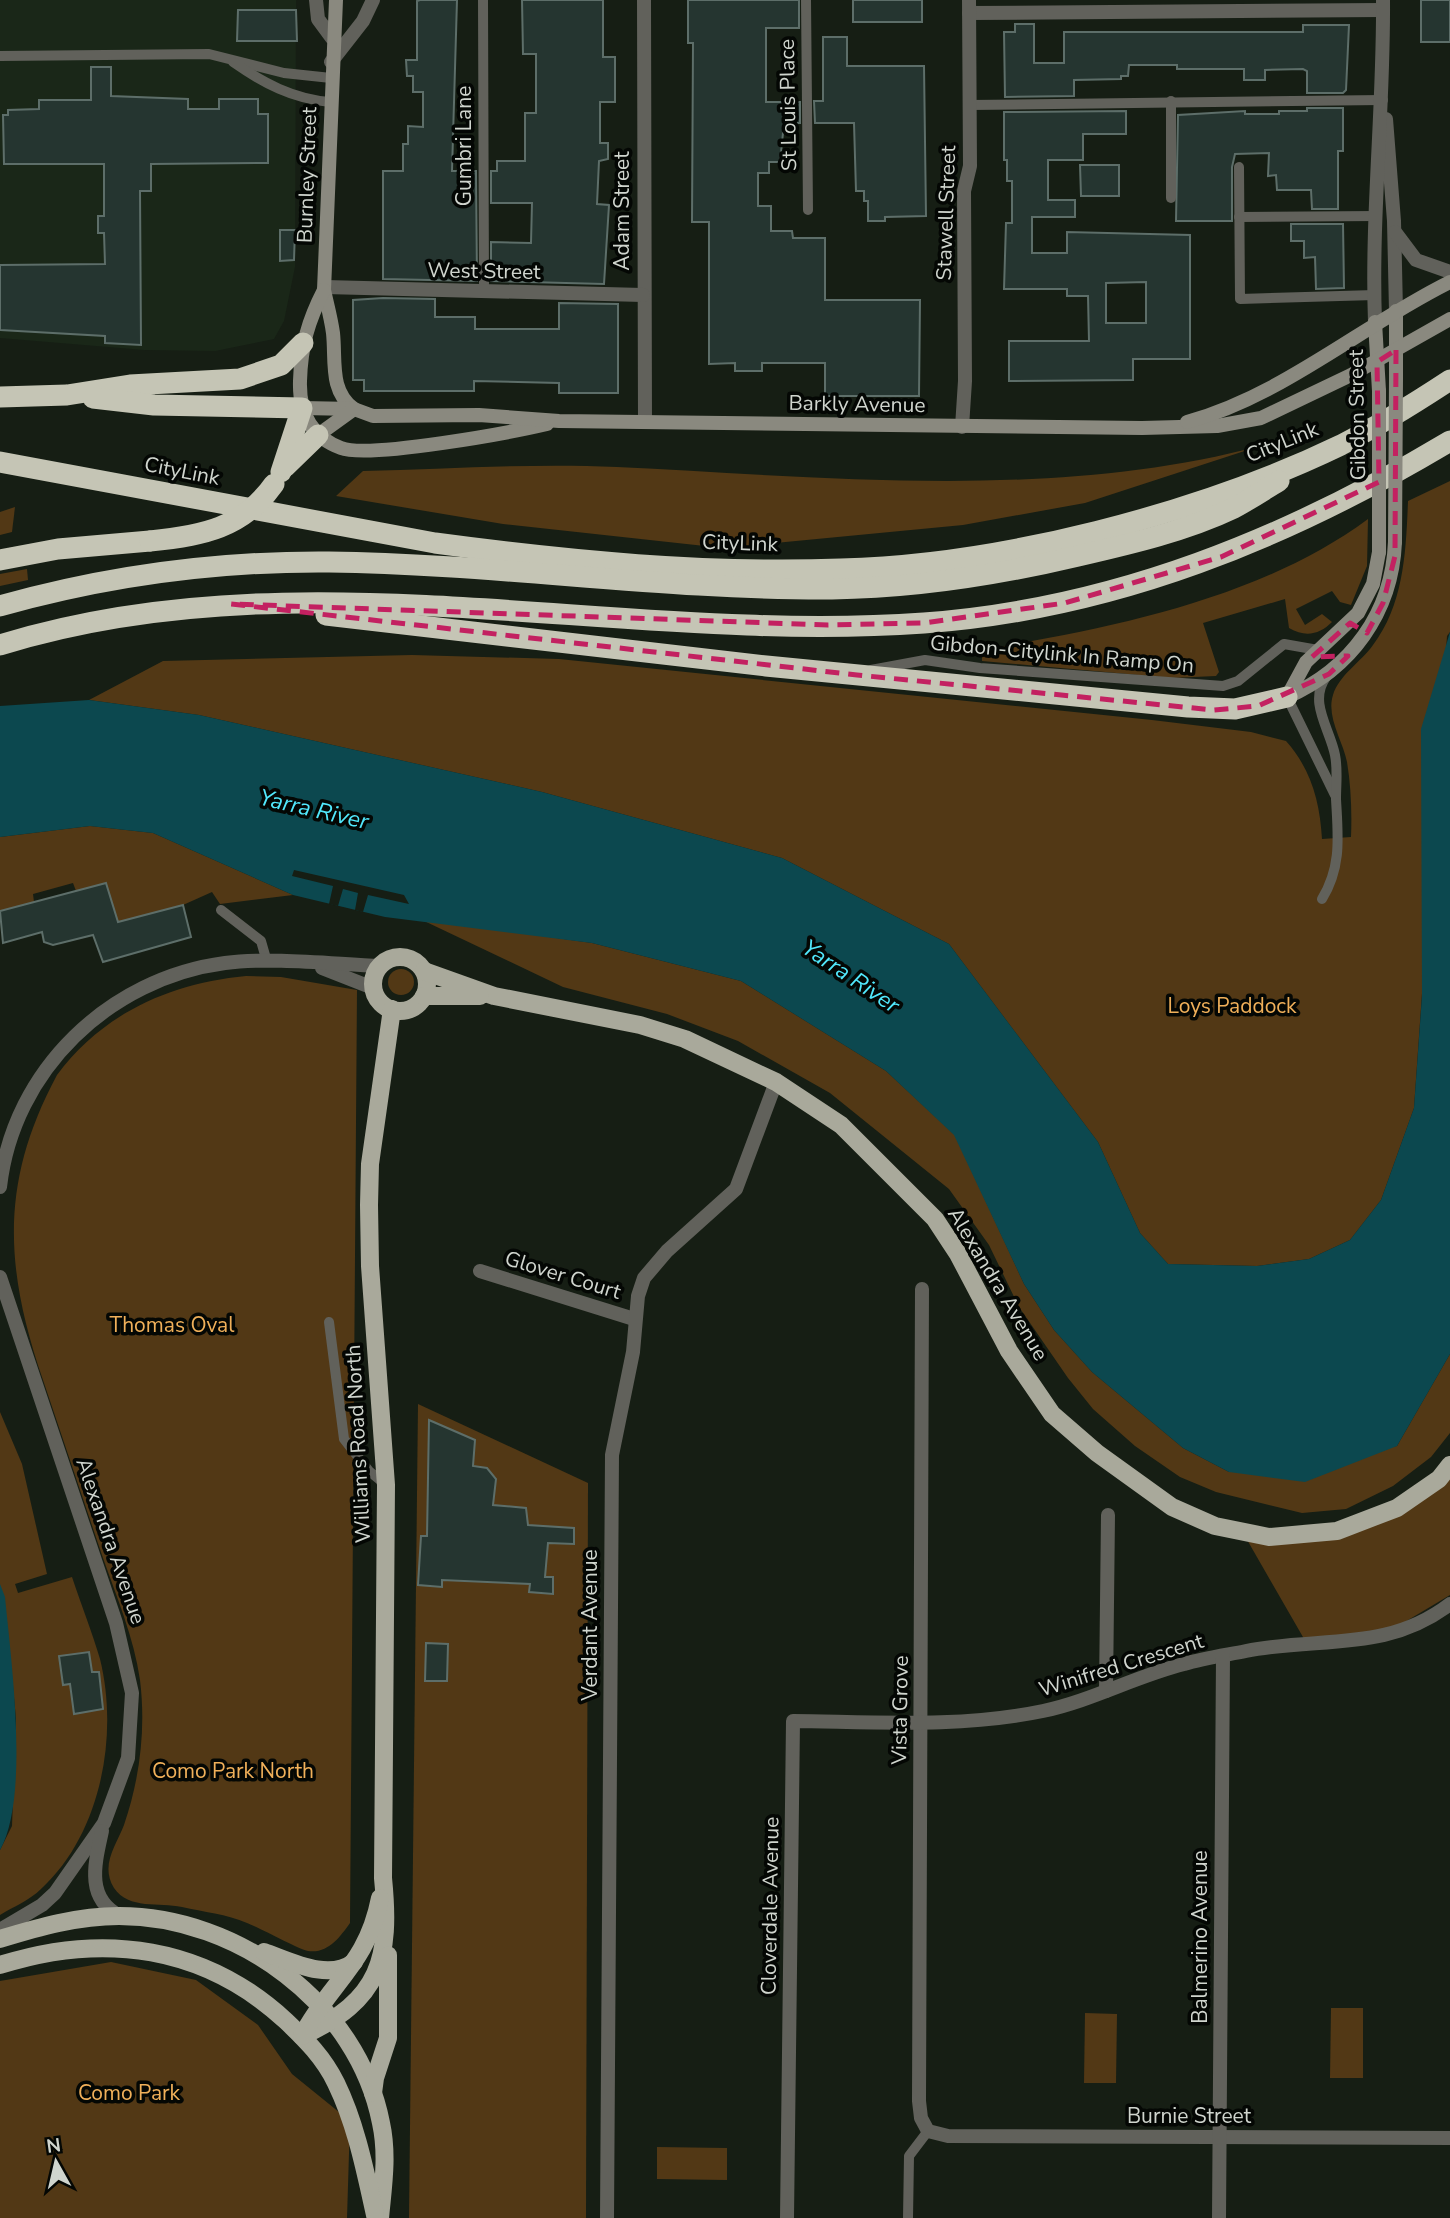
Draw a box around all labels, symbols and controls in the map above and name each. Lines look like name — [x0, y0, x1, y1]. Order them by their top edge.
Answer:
street label: St Louis Place — [773, 39, 803, 171]
street label: Gumbri Lane — [450, 86, 478, 206]
street label: Burnley Street — [291, 106, 323, 243]
street label: Stawell Street — [930, 144, 962, 281]
street label: Adam Street — [608, 151, 636, 271]
street label: West Street — [427, 256, 541, 286]
street label: Gibdon Street — [1342, 349, 1372, 481]
street label: Barkly Avenue — [788, 389, 926, 419]
street label: CityLink — [1242, 415, 1323, 469]
street label: CityLink — [142, 450, 222, 492]
street label: CityLink — [702, 528, 779, 558]
street label: Gibdon-Citylink In Ramp On — [929, 629, 1195, 679]
water label: Yarra River — [256, 782, 372, 837]
water label: Yarra River — [796, 932, 906, 1021]
park label: Loys Paddock — [1167, 992, 1297, 1020]
street label: Alexandra Avenue — [941, 1202, 1055, 1366]
street label: Glover Court — [502, 1244, 625, 1306]
park label: Thomas Oval — [110, 1311, 235, 1339]
street label: Williams Road North — [339, 1344, 377, 1544]
street label: Alexandra Avenue — [69, 1454, 153, 1628]
street label: Verdant Avenue — [576, 1549, 604, 1702]
street label: Winifred Crescent — [1035, 1626, 1207, 1703]
street label: Vista Grove — [885, 1655, 915, 1766]
park label: Como Park North — [152, 1757, 314, 1785]
street label: Cloverdale Avenue — [754, 1817, 786, 1995]
street label: Balmerino Avenue — [1186, 1850, 1214, 2024]
park label: Como Park — [78, 2079, 181, 2107]
street label: Burnie Street — [1127, 2102, 1252, 2130]
north arrow — [21, 2127, 91, 2197]
text: N — [45, 2132, 63, 2160]

